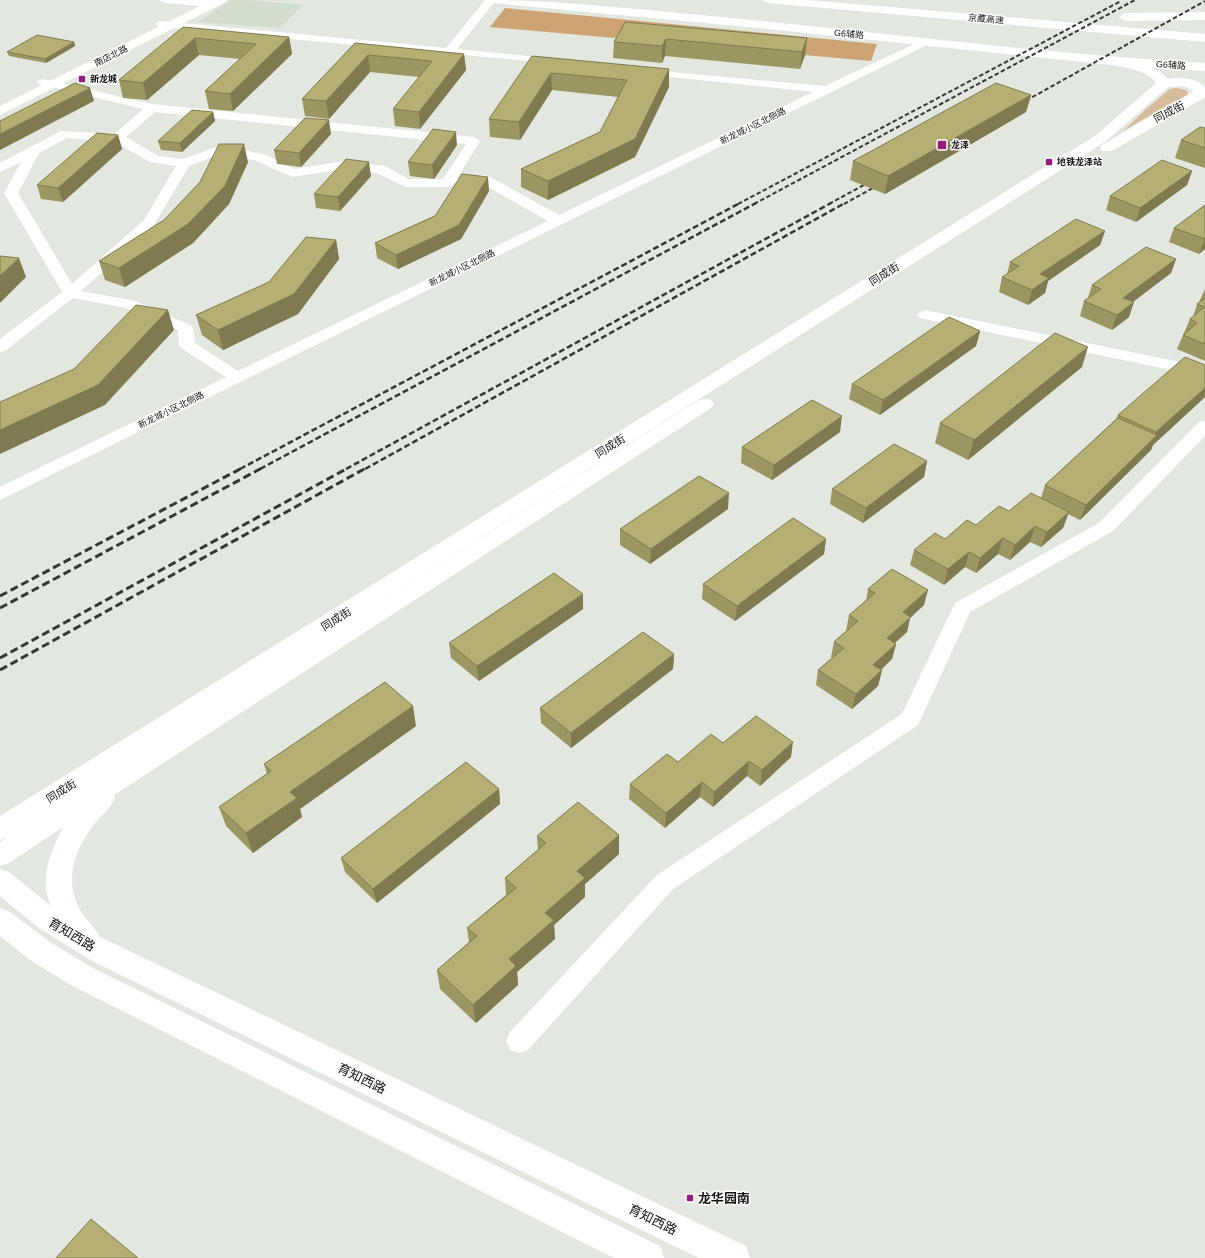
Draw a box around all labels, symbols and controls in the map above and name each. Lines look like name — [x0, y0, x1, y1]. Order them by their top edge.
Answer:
street label: 京藏高速 — [968, 12, 1004, 26]
street label: G6辅路 — [834, 27, 864, 41]
street label: 南店北路 — [93, 43, 129, 69]
street label: G6辅路 — [1156, 59, 1186, 71]
place label: 新龙城 — [90, 73, 117, 84]
marker: 新龙城 — [77, 74, 87, 84]
street label: 同成街 — [1152, 99, 1186, 125]
street label: 新龙城小区北侧路 — [718, 105, 788, 146]
marker: 龙泽 — [936, 139, 948, 151]
place label: 龙泽 — [951, 139, 969, 150]
place label: 地铁龙泽站 — [1056, 156, 1102, 167]
marker: 地铁龙泽站 — [1044, 157, 1054, 167]
street label: 新龙城小区北侧路 — [427, 247, 497, 288]
street label: 同成街 — [867, 260, 901, 288]
street label: 新龙城小区北侧路 — [136, 389, 206, 430]
street label: 同成街 — [593, 432, 627, 460]
street label: 同成街 — [319, 605, 353, 633]
street label: 同成街 — [44, 777, 78, 805]
street label: 育知西路 — [46, 915, 98, 954]
street label: 育知西路 — [335, 1060, 388, 1097]
place label: 龙华园南 — [698, 1191, 750, 1206]
marker: 龙华园南 — [685, 1193, 695, 1203]
street label: 育知西路 — [626, 1201, 679, 1238]

